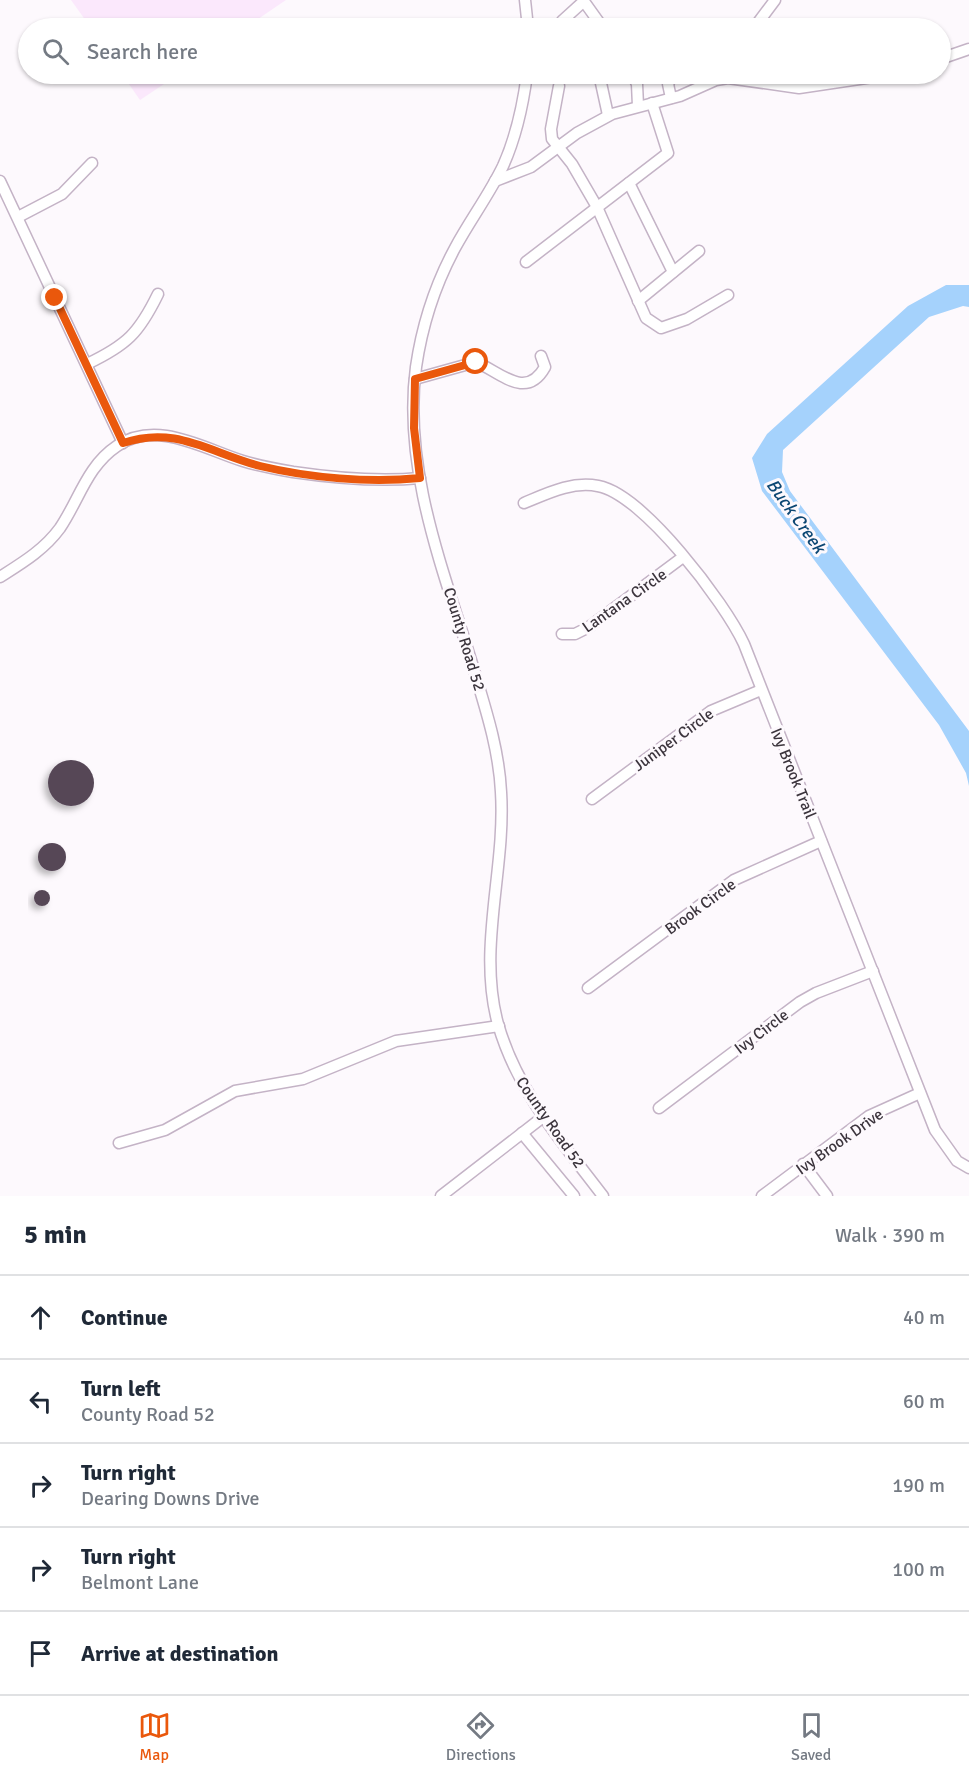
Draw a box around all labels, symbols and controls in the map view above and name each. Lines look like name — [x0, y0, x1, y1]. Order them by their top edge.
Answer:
search box — [18, 18, 951, 84]
icon: search — [39, 35, 72, 68]
text: Search here — [87, 38, 198, 65]
route end — [41, 284, 67, 310]
route start — [462, 348, 488, 374]
water label: Buck Creek — [762, 475, 831, 559]
street label: Lantana Circle — [578, 564, 671, 637]
street label: County Road 52 — [439, 585, 489, 693]
street label: Juniper Circle — [629, 704, 718, 776]
street label: Ivy Brook Trail — [766, 725, 820, 822]
street label: Brook Circle — [661, 874, 740, 939]
street label: Ivy Circle — [731, 1005, 793, 1059]
street label: County Road 52 — [511, 1073, 589, 1172]
street label: Ivy Brook Drive — [792, 1104, 887, 1179]
text: 5 min — [24, 1219, 87, 1251]
text: Walk · 390 m — [835, 1223, 945, 1248]
icon: ahead — [24, 1301, 57, 1334]
text: Continue — [81, 1304, 168, 1331]
text: 40 m — [903, 1305, 945, 1330]
text: Turn left — [81, 1375, 161, 1402]
icon: left — [24, 1385, 57, 1418]
text: 60 m — [903, 1389, 945, 1414]
text: County Road 52 — [81, 1402, 215, 1427]
text: Turn right — [81, 1459, 176, 1486]
icon: right — [24, 1469, 57, 1502]
text: 190 m — [892, 1473, 945, 1498]
text: Dearing Downs Drive — [81, 1486, 260, 1511]
text: Turn right — [81, 1543, 176, 1570]
icon: right — [24, 1553, 57, 1586]
text: 100 m — [892, 1557, 945, 1582]
text: Belmont Lane — [81, 1570, 199, 1595]
icon: arrive — [24, 1637, 57, 1670]
text: Arrive at destination — [81, 1640, 278, 1667]
tab: Map — [138, 1709, 171, 1765]
tab: Directions — [446, 1709, 516, 1765]
tab: Saved — [791, 1709, 831, 1765]

